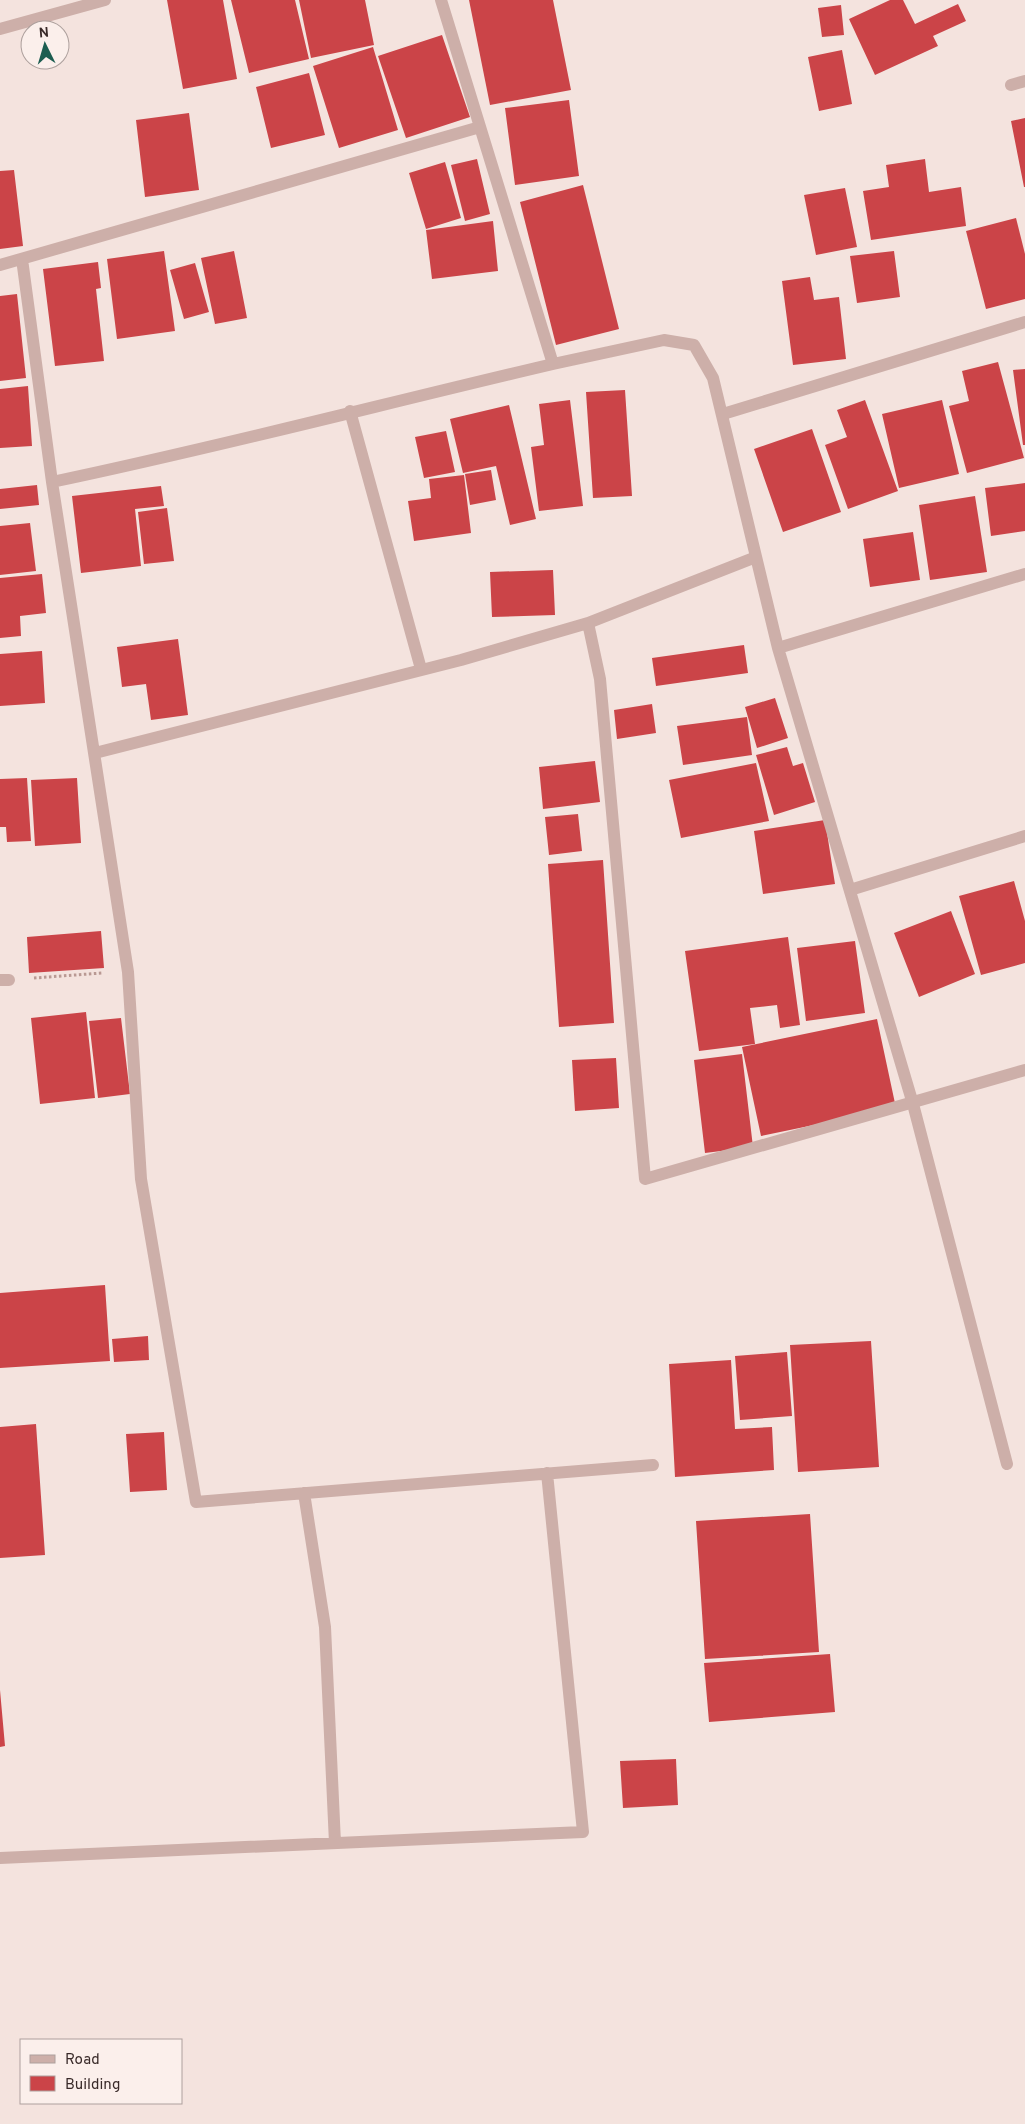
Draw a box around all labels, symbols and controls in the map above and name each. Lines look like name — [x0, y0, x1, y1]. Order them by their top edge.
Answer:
north arrow — [20, 20, 70, 70]
text: N — [38, 25, 50, 42]
legend — [20, 2039, 182, 2104]
text: Road — [65, 2051, 100, 2070]
text: Building — [65, 2076, 120, 2095]

